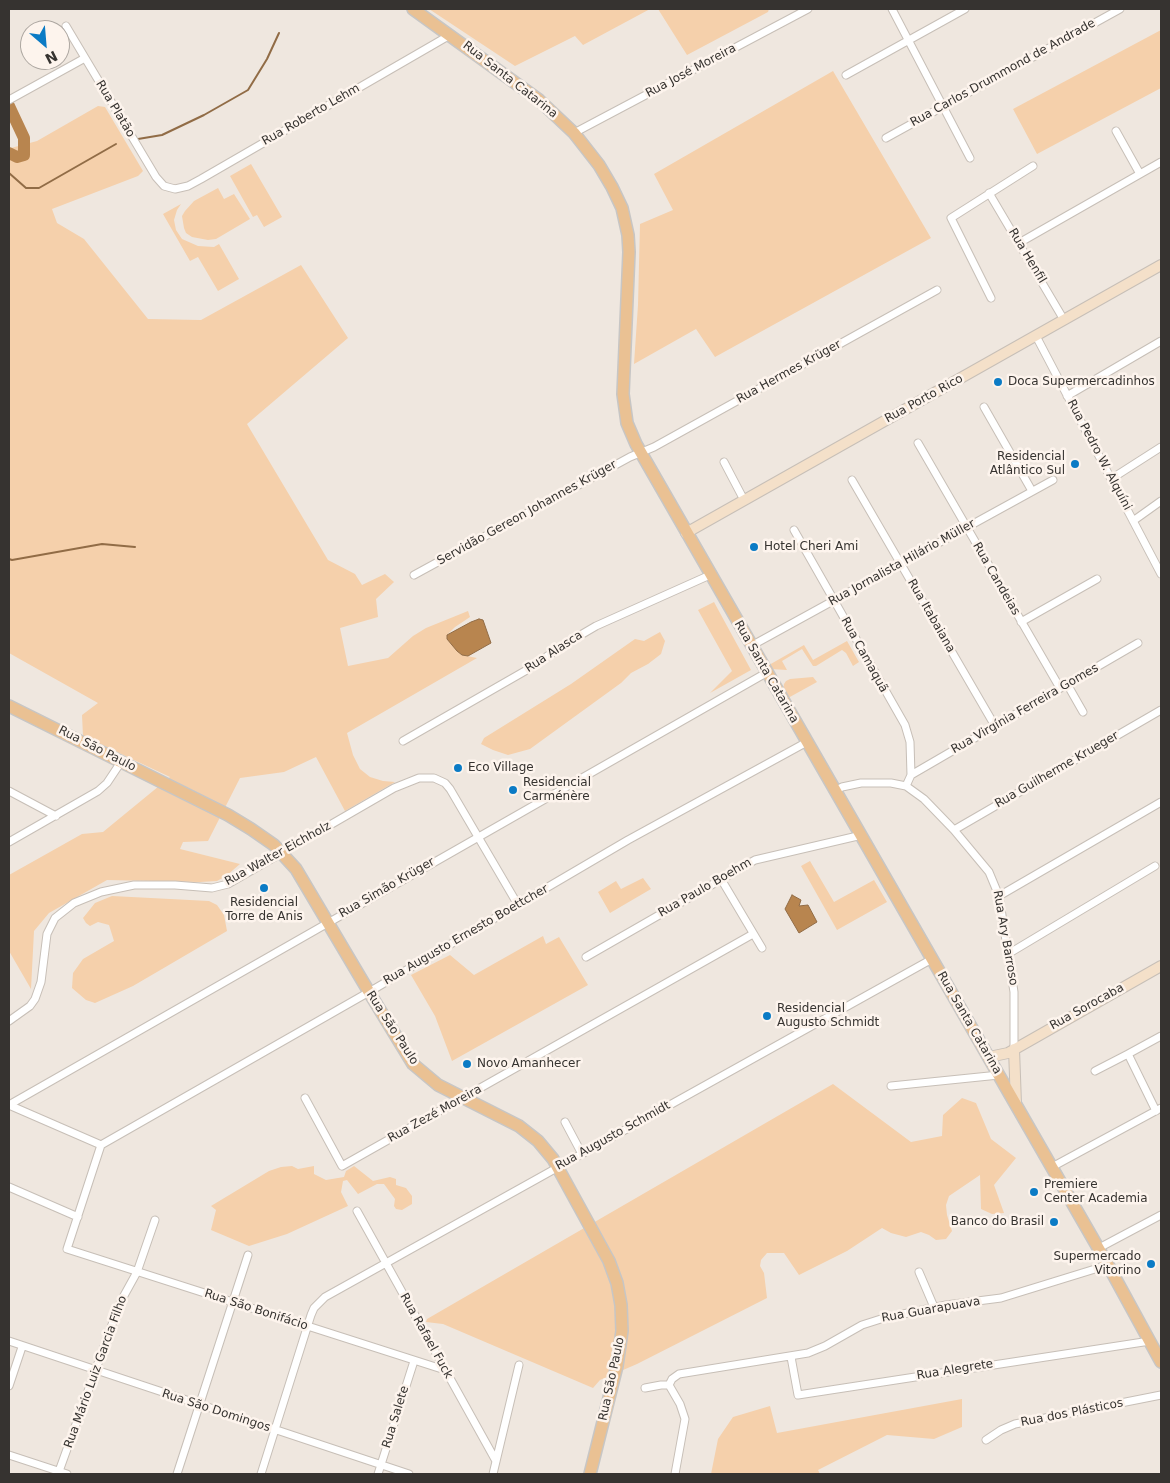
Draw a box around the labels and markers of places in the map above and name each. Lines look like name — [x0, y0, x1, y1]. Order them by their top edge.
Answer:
place label: Doca Supermercadinhos — [1008, 375, 1155, 389]
marker: Doca Supermercadinhos — [992, 376, 1004, 388]
place label: Residencial Atlântico Sul — [990, 450, 1065, 478]
marker: Residencial Atlântico Sul — [1069, 458, 1081, 470]
place label: Hotel Cheri Ami — [764, 540, 858, 554]
marker: Hotel Cheri Ami — [748, 541, 760, 553]
place label: Eco Village — [468, 761, 534, 775]
marker: Eco Village — [452, 762, 464, 774]
place label: Residencial Carménère — [523, 776, 591, 804]
marker: Residencial Carménère — [507, 784, 519, 796]
marker: Residencial Torre de Anis — [258, 882, 270, 894]
place label: Residencial Torre de Anis — [225, 896, 303, 924]
place label: Residencial Augusto Schmidt — [777, 1002, 879, 1030]
marker: Residencial Augusto Schmidt — [761, 1010, 773, 1022]
place label: Novo Amanhecer — [477, 1057, 580, 1071]
marker: Novo Amanhecer — [461, 1058, 473, 1070]
place label: Premiere Center Academia — [1044, 1178, 1148, 1206]
marker: Premiere Center Academia — [1028, 1186, 1040, 1198]
place label: Banco do Brasil — [951, 1215, 1044, 1229]
marker: Banco do Brasil — [1048, 1216, 1060, 1228]
place label: Supermercado Vitorino — [1053, 1250, 1141, 1278]
marker: Supermercado Vitorino — [1145, 1258, 1157, 1270]

